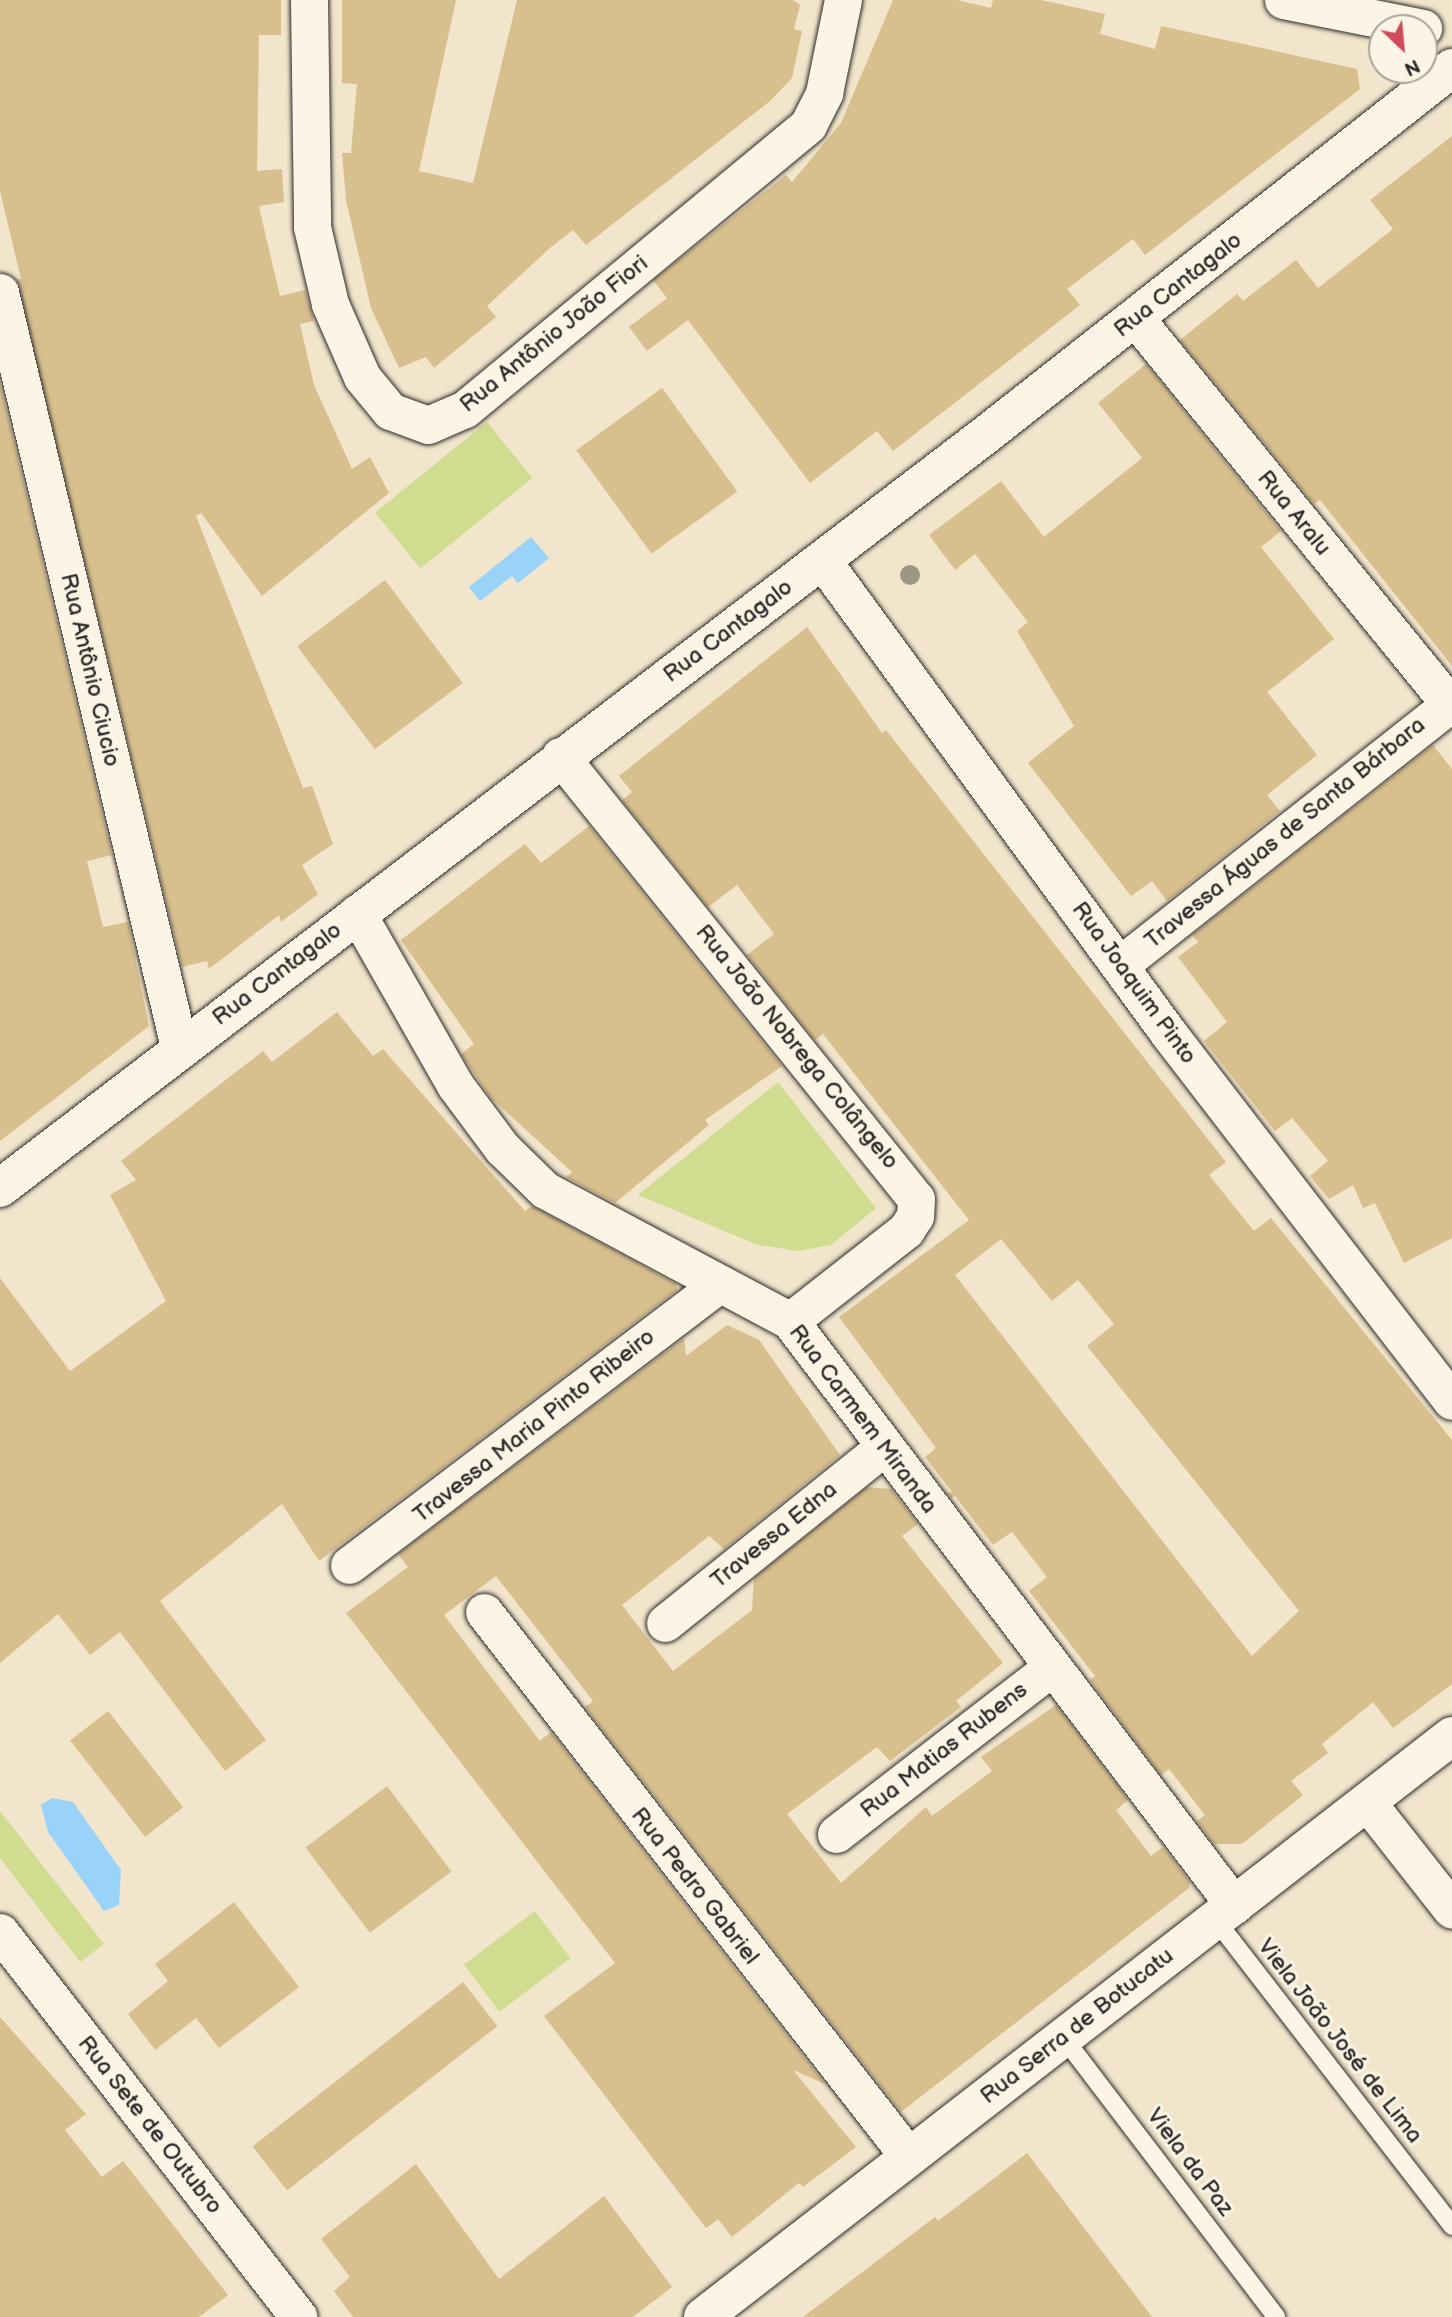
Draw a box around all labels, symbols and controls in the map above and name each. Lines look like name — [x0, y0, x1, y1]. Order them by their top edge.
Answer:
north arrow — [1368, 14, 1438, 84]
text: N — [1400, 53, 1423, 80]
street label: Rua Cantagalo — [1109, 227, 1247, 343]
street label: Rua Antônio João Fiori — [454, 249, 654, 419]
street label: Rua Aralu — [1251, 465, 1337, 561]
street label: Rua Antônio Ciucio — [54, 571, 126, 769]
street label: Rua Cantagalo — [658, 573, 798, 689]
street label: Travessa Águas de Santa Bárbara — [1139, 711, 1431, 955]
street label: Rua Joaquim Pinto — [1065, 896, 1203, 1070]
street label: Rua Cantagalo — [207, 916, 347, 1032]
street label: Rua João Nobrega Colângelo — [689, 919, 905, 1175]
street label: Rua Carmem Miranda — [783, 1319, 943, 1519]
street label: Travessa Maria Pinto Ribeiro — [408, 1323, 660, 1529]
street label: Travessa Edna — [705, 1476, 843, 1594]
street label: Rua Matias Rubens — [855, 1676, 1033, 1824]
street label: Rua Pedro Gabriel — [625, 1802, 765, 1970]
street label: Viela João José de Lima — [1251, 1932, 1429, 2150]
street label: Rua Serra de Botucatu — [975, 1942, 1179, 2110]
street label: Rua Sete de Outubro — [72, 2030, 228, 2220]
street label: Viela da Paz — [1141, 2103, 1239, 2221]

